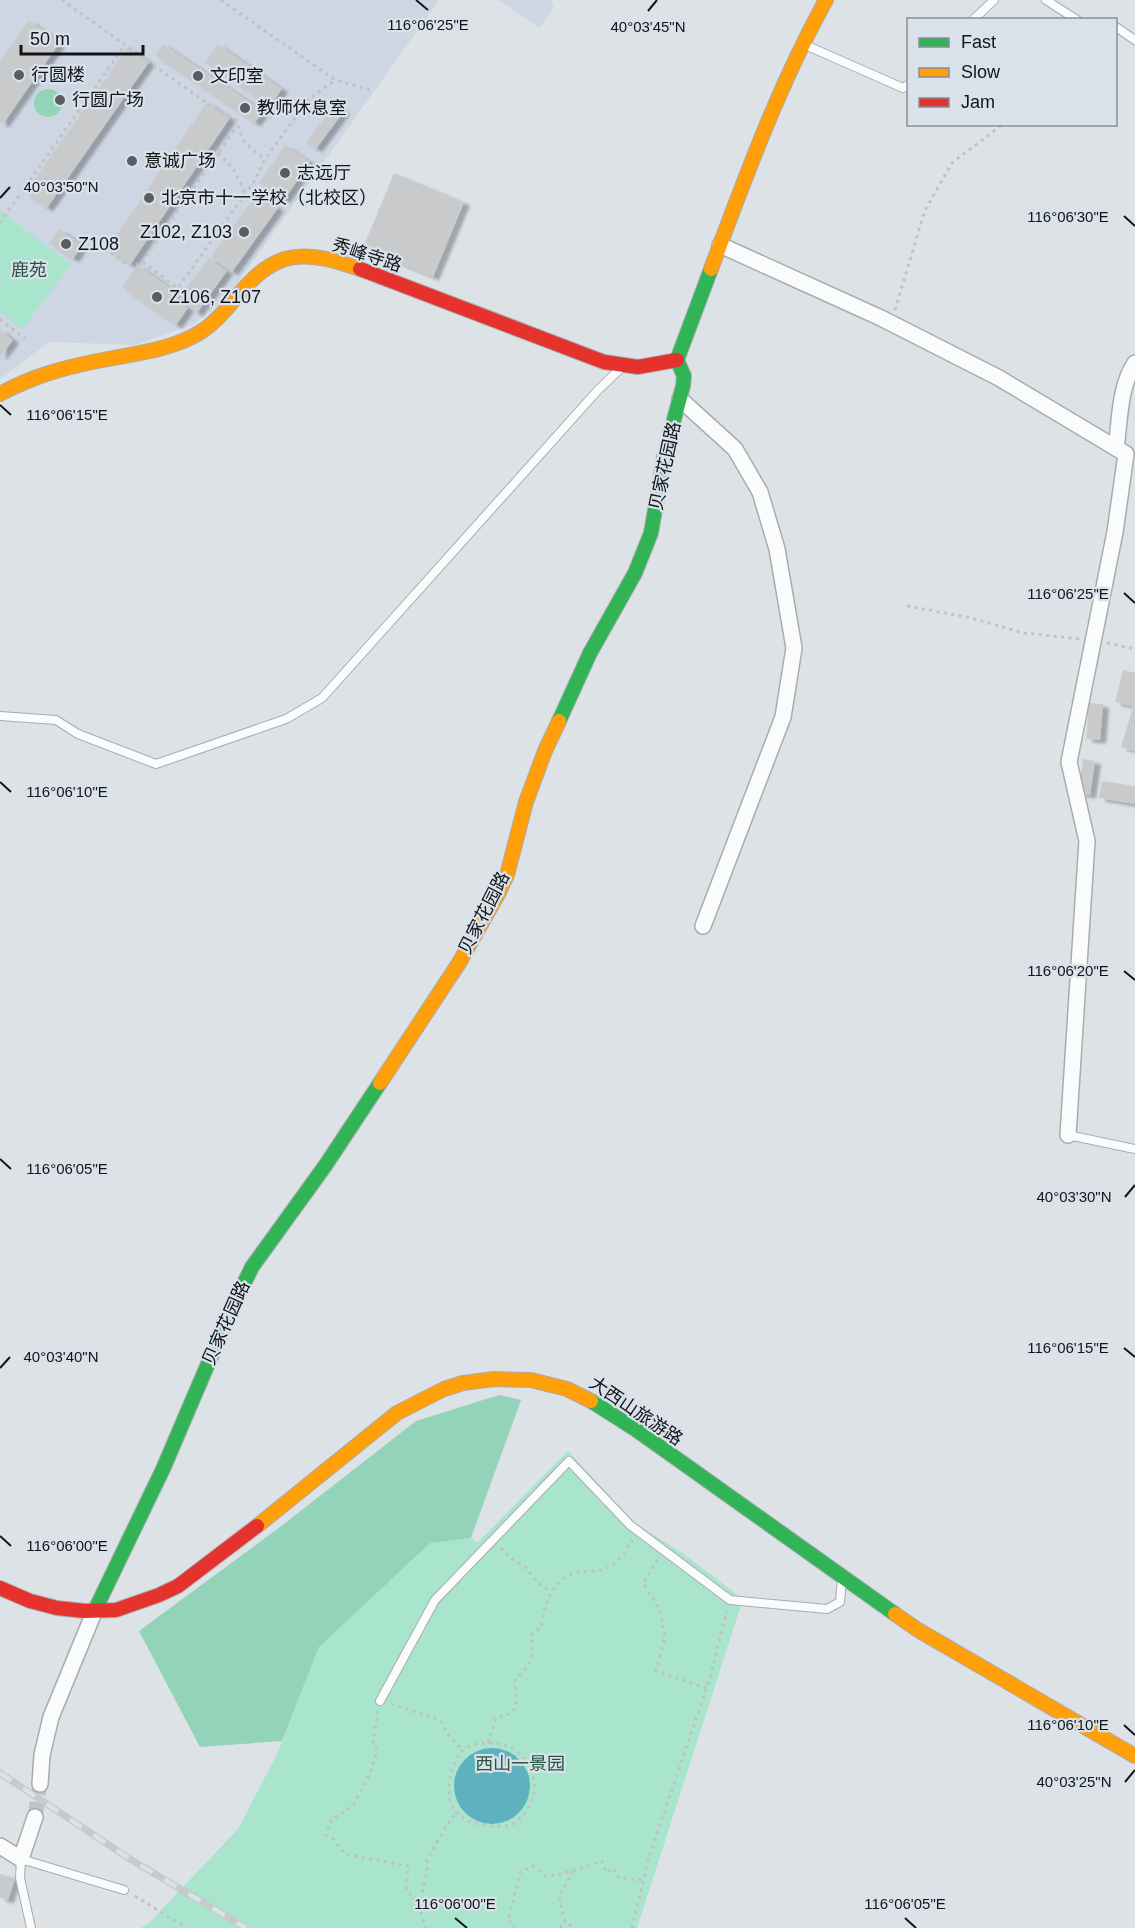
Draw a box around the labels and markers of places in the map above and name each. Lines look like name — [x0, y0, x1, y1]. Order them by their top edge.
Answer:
place label: 行圆楼 — [31, 65, 85, 85]
place label: 文印室 — [210, 66, 264, 86]
marker: 行圆楼 — [12, 68, 26, 82]
marker: 文印室 — [191, 69, 205, 83]
place label: 行圆广场 — [72, 90, 144, 110]
marker: 行圆广场 — [53, 93, 67, 107]
place label: 教师休息室 — [257, 98, 347, 118]
marker: 教师休息室 — [238, 101, 252, 115]
place label: 意诚广场 — [144, 151, 216, 171]
marker: 意诚广场 — [125, 154, 139, 168]
place label: 志远厅 — [297, 163, 351, 183]
marker: 志远厅 — [278, 166, 292, 180]
place label: 北京市十一学校（北校区） — [161, 188, 377, 208]
marker: 北京市十一学校（北校区） — [142, 191, 156, 205]
place label: Z102, Z103 — [140, 222, 232, 242]
marker: Z102, Z103 — [237, 225, 251, 239]
place label: Z108 — [78, 234, 119, 254]
marker: Z108 — [59, 237, 73, 251]
place label: Z106, Z107 — [169, 287, 261, 307]
marker: Z106, Z107 — [150, 290, 164, 304]

